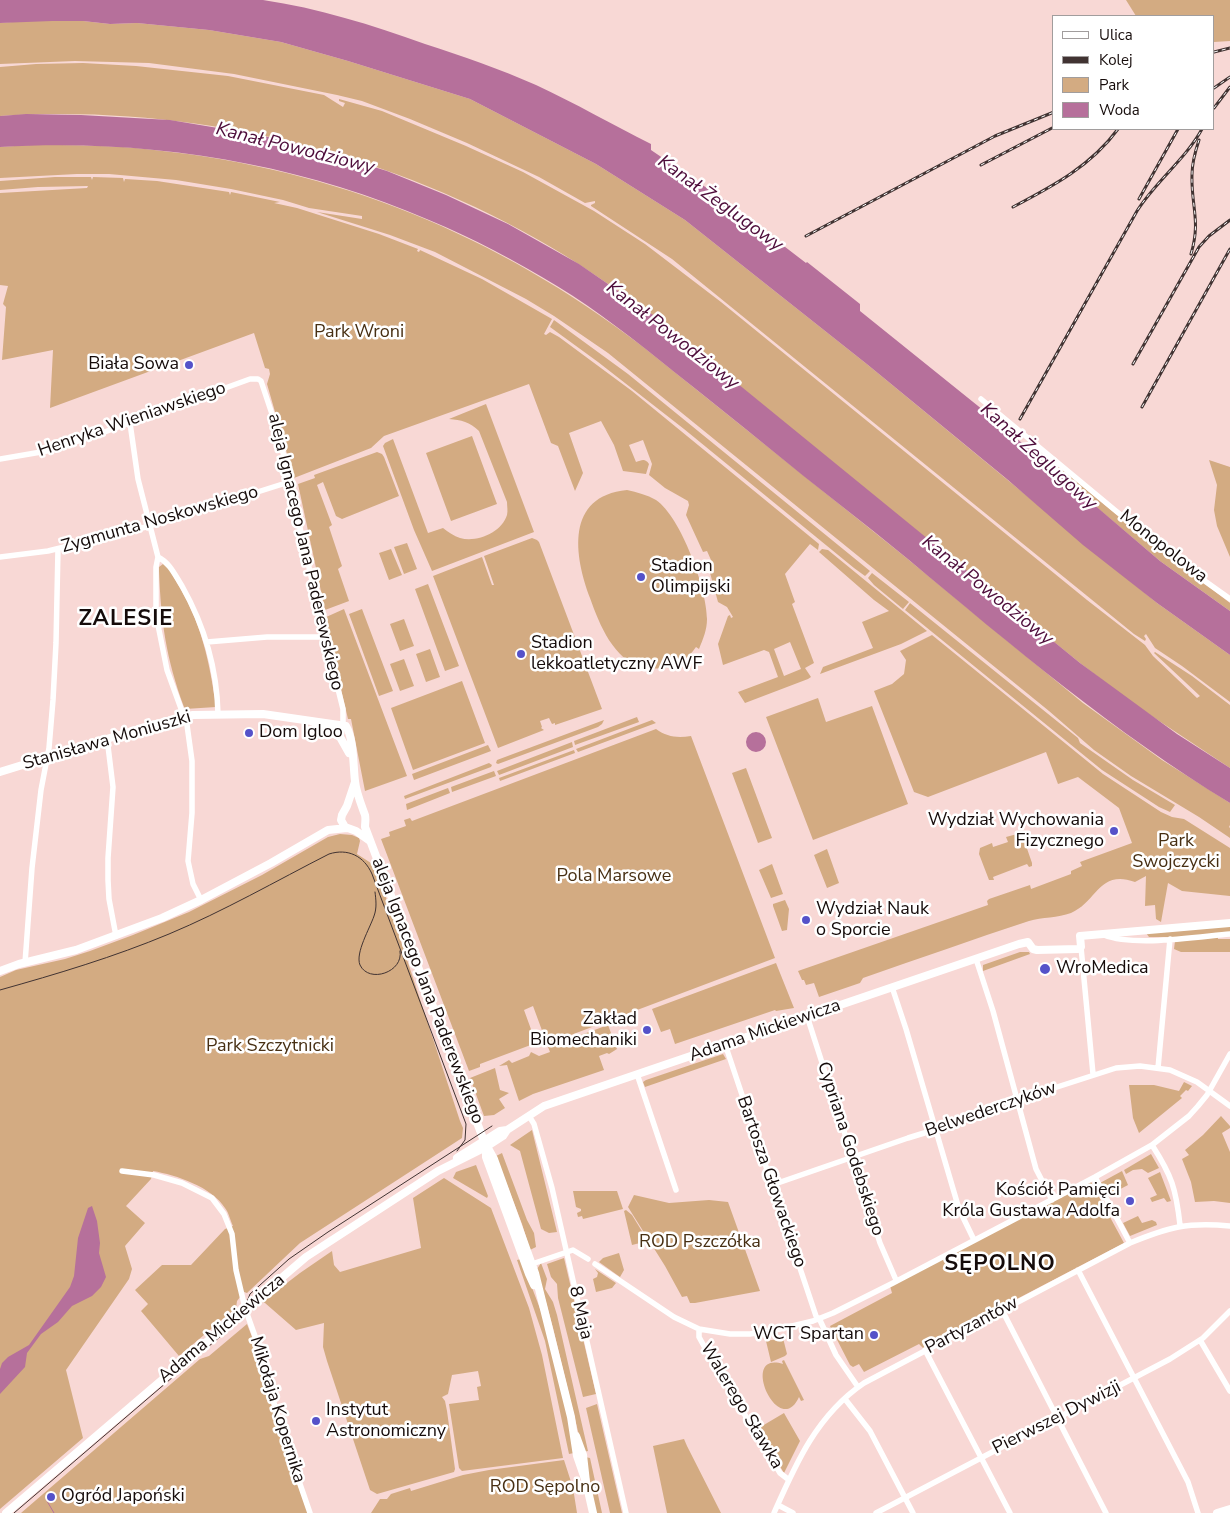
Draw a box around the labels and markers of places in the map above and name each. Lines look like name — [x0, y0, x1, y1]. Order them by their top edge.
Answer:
place label: Biała Sowa — [88, 354, 179, 376]
marker: Biała Sowa — [183, 359, 195, 371]
place label: Stadion Olimpijski — [651, 556, 730, 598]
marker: Stadion Olimpijski — [635, 571, 647, 583]
place label: Stadion lekkoatletyczny AWF — [531, 633, 702, 676]
marker: Stadion lekkoatletyczny AWF — [515, 648, 527, 660]
place label: Dom Igloo — [259, 722, 343, 744]
marker: Dom Igloo — [243, 727, 255, 739]
place label: Wydział Wychowania Fizycznego — [928, 810, 1104, 852]
marker: Wydział Wychowania Fizycznego — [1108, 825, 1120, 837]
place label: Wydział Nauk o Sporcie — [816, 899, 929, 942]
marker: Wydział Nauk o Sporcie — [800, 914, 812, 926]
place label: WroMedica — [1056, 958, 1149, 980]
marker: WroMedica — [1038, 962, 1052, 976]
place label: Zakład Biomechaniki — [530, 1009, 637, 1052]
marker: Zakład Biomechaniki — [641, 1024, 653, 1036]
place label: Kościół Pamięci Króla Gustawa Adolfa — [942, 1180, 1120, 1222]
marker: Kościół Pamięci Króla Gustawa Adolfa — [1124, 1195, 1136, 1207]
place label: WCT Spartan — [753, 1324, 864, 1346]
marker: WCT Spartan — [868, 1329, 880, 1341]
place label: Instytut Astronomiczny — [326, 1400, 446, 1442]
marker: Instytut Astronomiczny — [310, 1415, 322, 1427]
place label: Ogród Japoński — [61, 1486, 185, 1508]
marker: Ogród Japoński — [45, 1491, 57, 1503]

